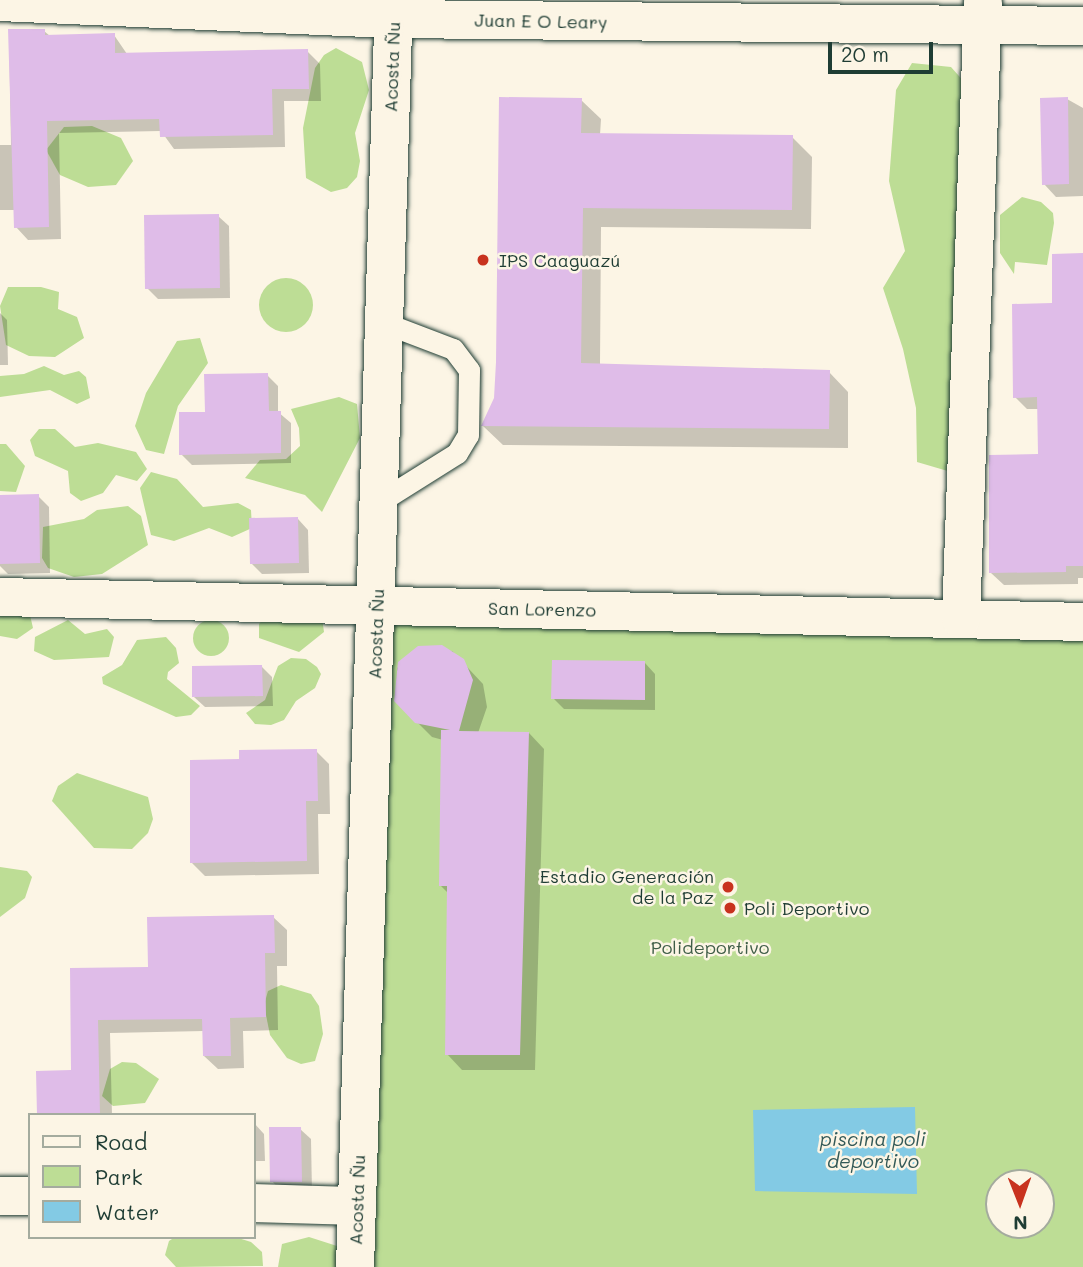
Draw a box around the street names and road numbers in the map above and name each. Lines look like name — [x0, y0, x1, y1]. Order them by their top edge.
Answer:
street label: Juan E O Leary — [474, 9, 608, 33]
street label: Acosta Ñu — [380, 21, 404, 113]
street label: Acosta Ñu — [364, 588, 388, 680]
street label: San Lorenzo — [488, 597, 596, 621]
street label: Acosta Ñu — [345, 1154, 369, 1246]

